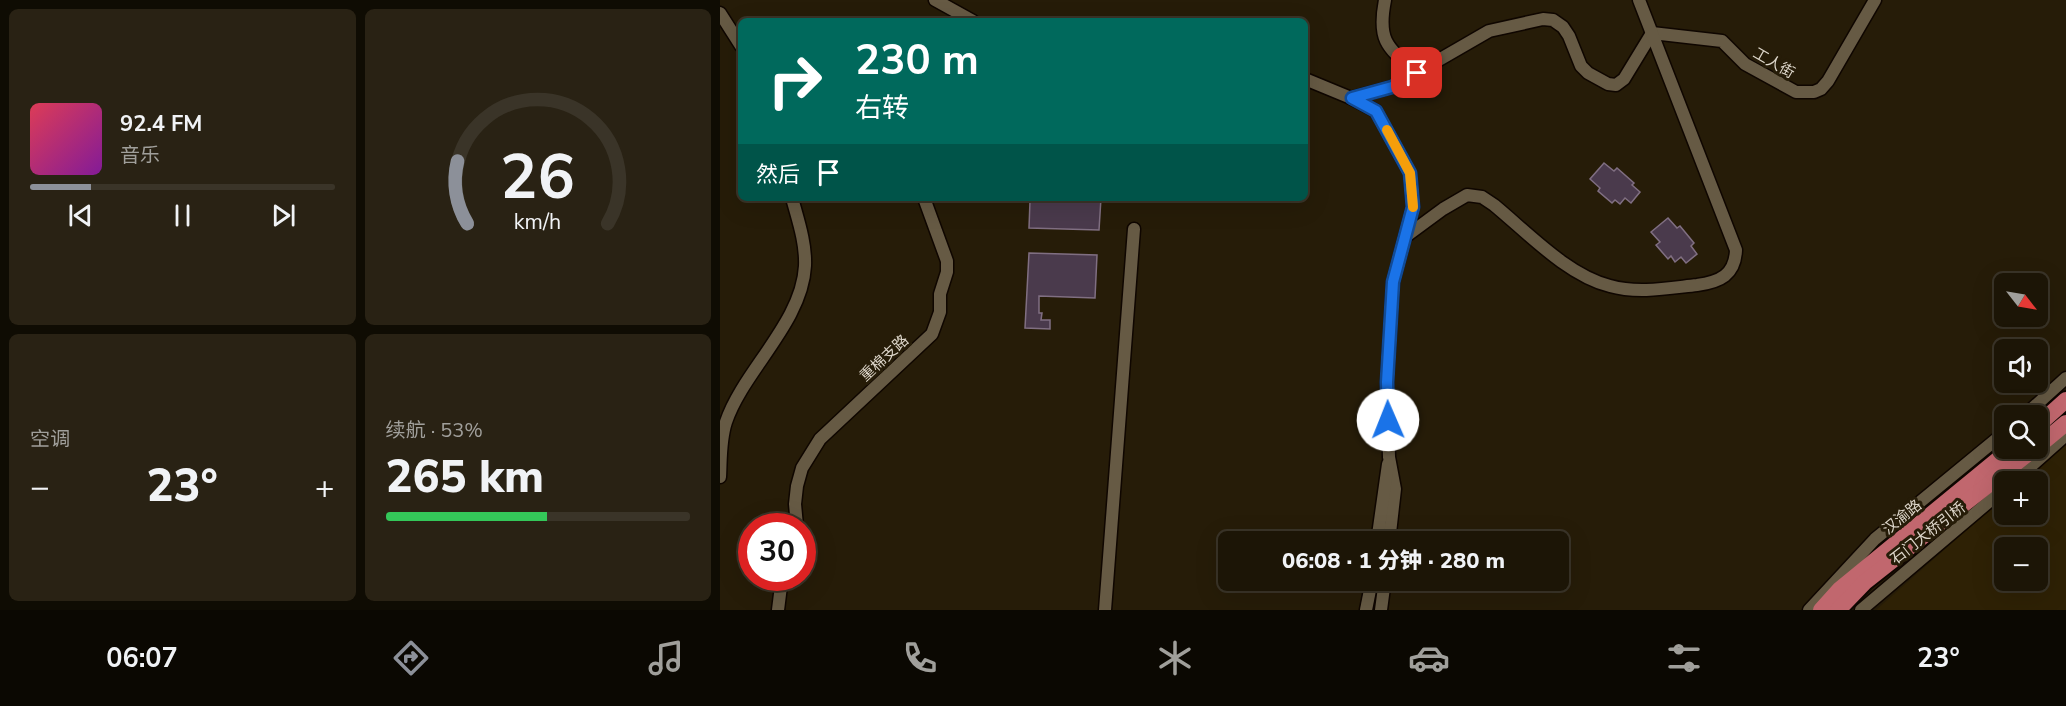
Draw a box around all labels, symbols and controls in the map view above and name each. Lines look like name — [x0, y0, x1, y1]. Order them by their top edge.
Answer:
text: 230 m — [855, 32, 979, 89]
icon: right — [756, 42, 834, 120]
street label: 工人街 — [1750, 43, 1798, 83]
pin — [1391, 47, 1442, 98]
icon: arrive — [1400, 56, 1433, 89]
text: 右转 — [855, 90, 909, 127]
text: 92.4 FM — [120, 109, 202, 139]
text: 26 — [500, 135, 575, 220]
text: 音乐 — [120, 142, 160, 169]
icon: arrive — [812, 156, 845, 189]
text: 然后 — [756, 160, 800, 190]
icon: previous — [64, 199, 97, 232]
icon: pause — [166, 199, 199, 232]
icon: next — [267, 199, 300, 232]
text: km/h — [514, 208, 561, 238]
north arrow — [1994, 273, 2048, 327]
map controls — [1994, 273, 2048, 591]
street label: 重棉支路 — [855, 330, 913, 386]
button: sound — [1994, 339, 2048, 393]
position arrow — [1356, 388, 1420, 452]
button: search — [1994, 405, 2048, 459]
text: 续航 · 53% — [386, 417, 483, 444]
text: 空调 — [30, 426, 70, 453]
text: 265 km — [386, 447, 544, 508]
text: 23° — [147, 456, 218, 517]
text: − — [30, 465, 50, 510]
text: + — [315, 465, 335, 510]
button: + — [1994, 471, 2048, 525]
street label: 汉渝路 — [1878, 495, 1926, 539]
street label: 石门大桥引桥 — [1886, 497, 1970, 569]
speed limit sign: 30 — [738, 513, 816, 591]
button: − — [1994, 537, 2048, 591]
text: 06:08 · 1 分钟 · 280 m — [1282, 546, 1505, 576]
icon: directions — [390, 637, 432, 679]
icon: music — [645, 637, 687, 679]
icon: phone — [899, 637, 941, 679]
icon: climate — [1154, 637, 1196, 679]
icon: car — [1408, 637, 1450, 679]
icon: filters — [1663, 637, 1705, 679]
text: 06:07 — [106, 640, 178, 677]
text: 23° — [1917, 640, 1960, 677]

